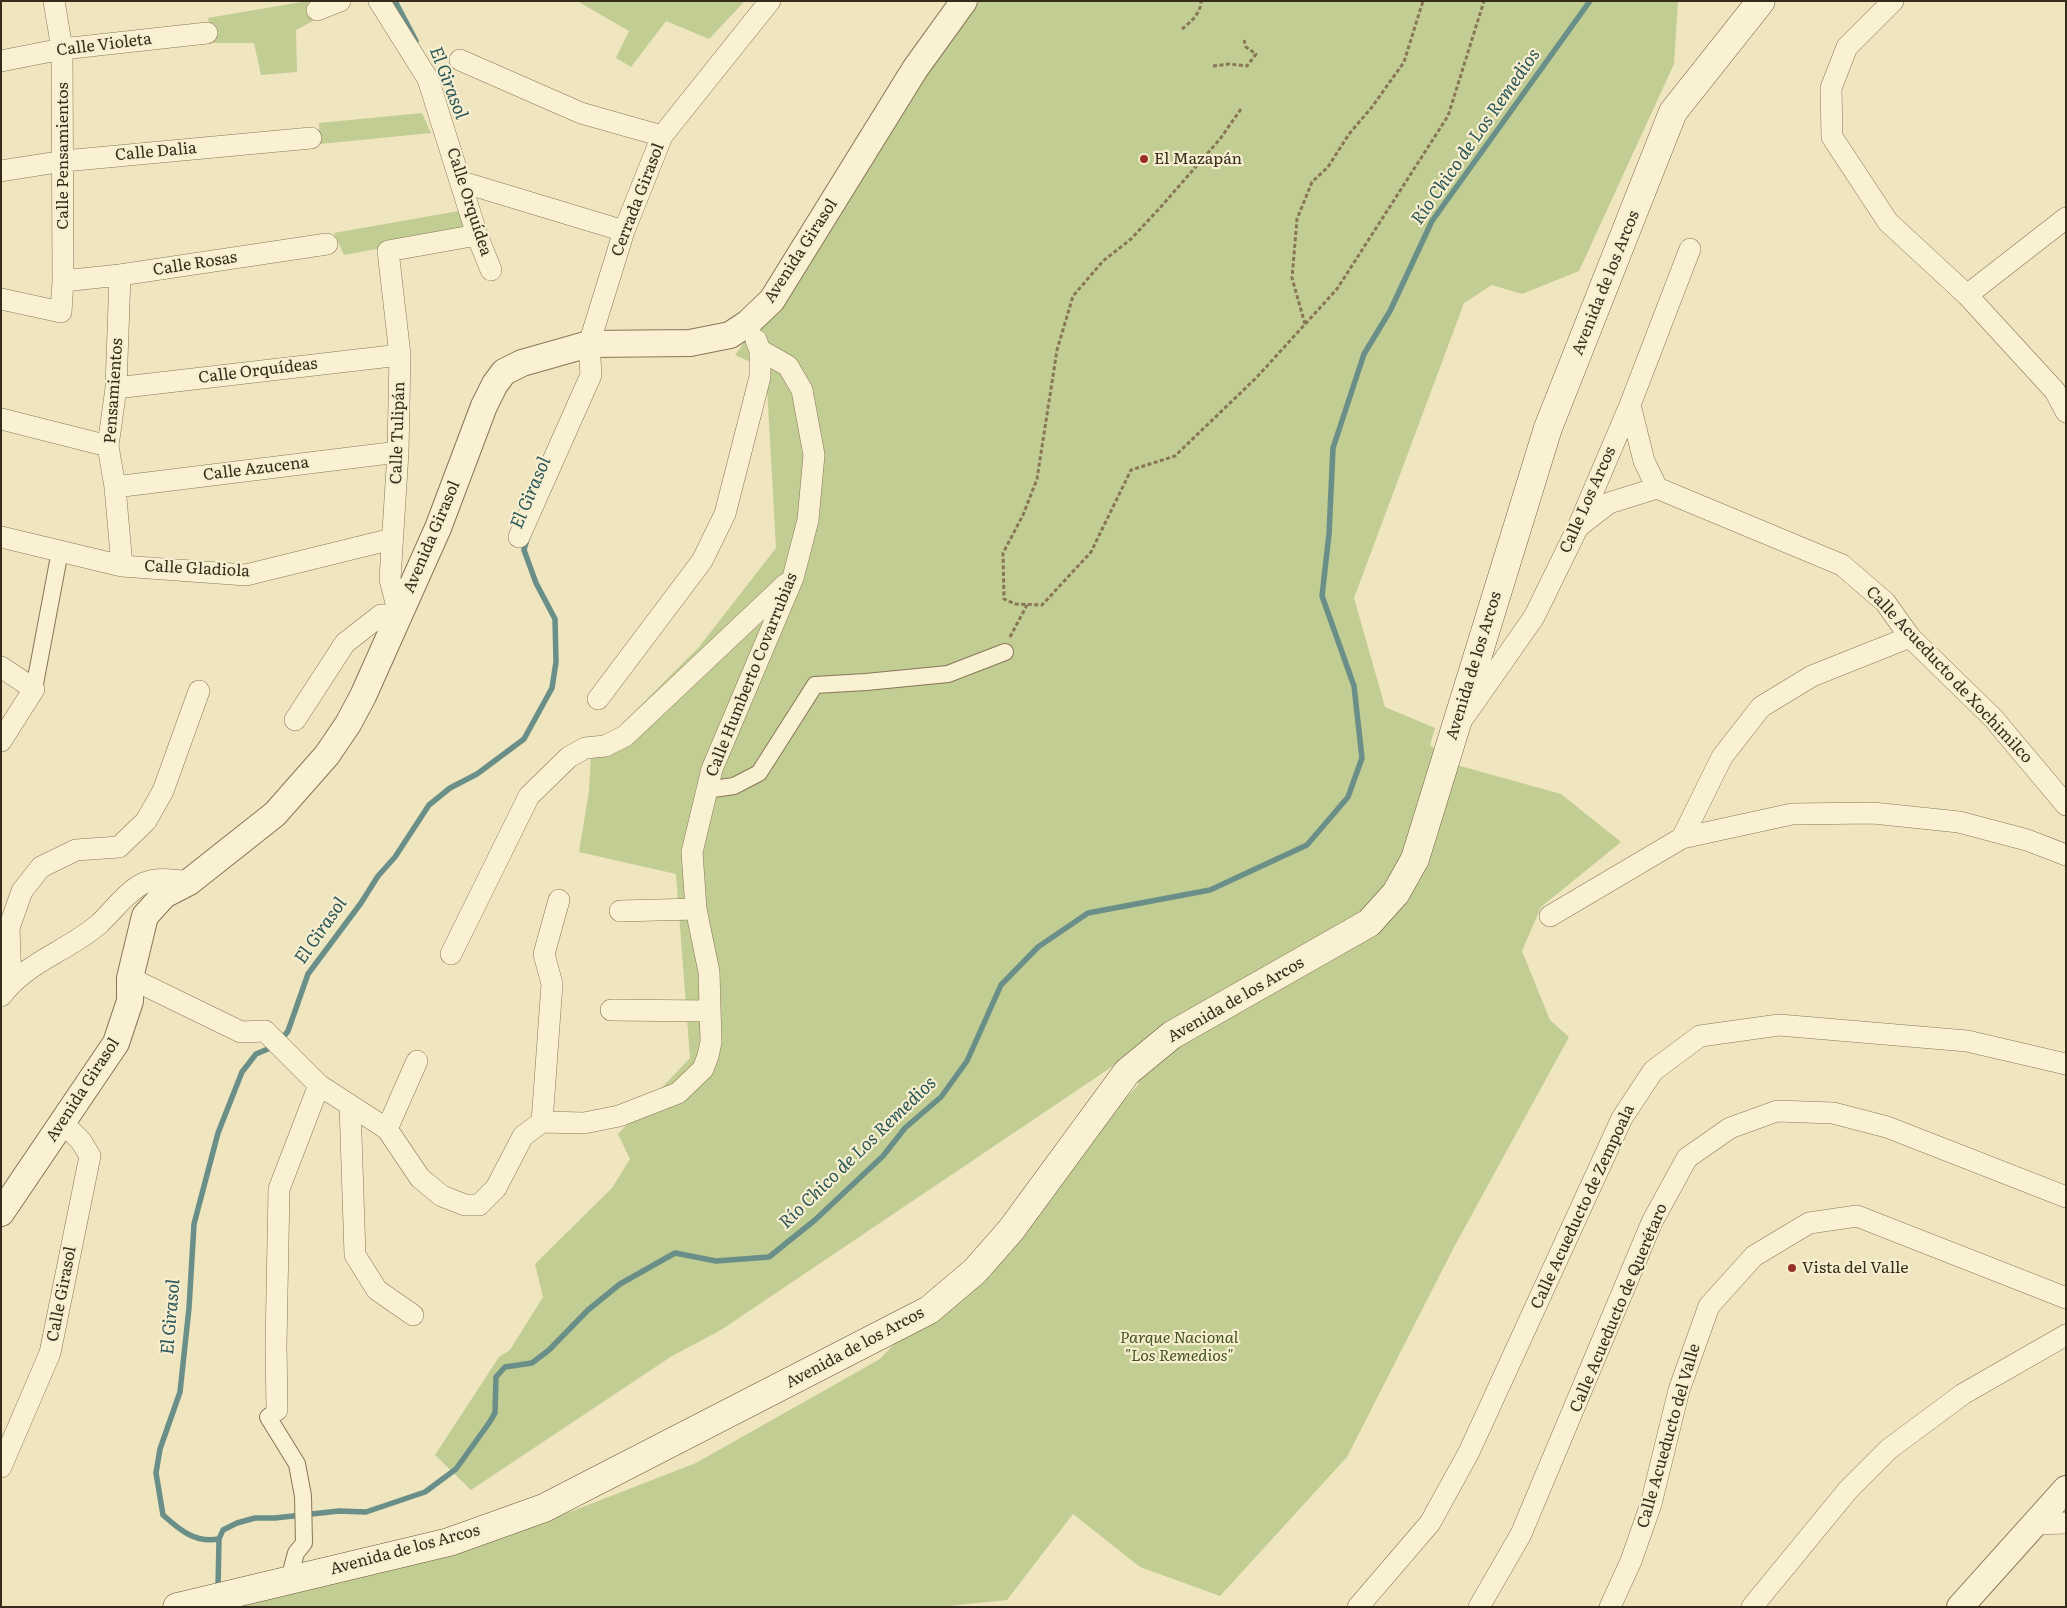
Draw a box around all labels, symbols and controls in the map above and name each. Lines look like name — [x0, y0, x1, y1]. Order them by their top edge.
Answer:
street label: Calle Violeta — [55, 30, 153, 60]
water label: El Girasol — [424, 44, 472, 122]
water label: Río Chico de Los Remedios — [1407, 45, 1545, 229]
street label: Calle Pensamientos — [53, 82, 73, 230]
street label: Calle Dalia — [114, 139, 198, 165]
street label: Cerrada Girasol — [608, 141, 668, 259]
street label: Calle Orquídea — [442, 145, 496, 259]
place label: El Mazapán — [1154, 149, 1242, 169]
marker: El Mazapán — [1138, 153, 1150, 165]
street label: Avenida Girasol — [760, 195, 842, 307]
street label: Avenida de los Arcos — [1568, 208, 1644, 358]
street label: Calle Rosas — [152, 248, 238, 280]
street label: Pensamientos — [101, 338, 127, 444]
street label: Calle Orquídeas — [197, 354, 319, 388]
street label: Calle Tulipán — [387, 381, 409, 485]
street label: Calle Los Arcos — [1556, 444, 1620, 556]
street label: Calle Azucena — [202, 453, 310, 485]
water label: El Girasol — [506, 454, 556, 532]
street label: Avenida Girasol — [400, 478, 464, 596]
street label: Calle Gladiola — [144, 557, 250, 581]
street label: Calle Humberto Covarrubias — [702, 570, 802, 780]
street label: Calle Acueducto de Xochimilco — [1862, 582, 2036, 768]
street label: Avenida de los Arcos — [1442, 590, 1506, 742]
water label: El Girasol — [290, 894, 352, 968]
street label: Avenida de los Arcos — [1164, 953, 1308, 1047]
street label: Avenida Girasol — [42, 1034, 124, 1146]
water label: Río Chico de Los Remedios — [775, 1072, 941, 1234]
street label: Calle Acueducto de Zempoala — [1527, 1102, 1639, 1312]
street label: Calle Acueducto de Querétaro — [1566, 1201, 1672, 1415]
street label: Calle Girasol — [43, 1245, 81, 1343]
place label: Vista del Valle — [1802, 1258, 1909, 1278]
marker: Vista del Valle — [1786, 1262, 1798, 1274]
water label: El Girasol — [157, 1278, 185, 1356]
street label: Avenida de los Arcos — [782, 1303, 928, 1393]
park label: Parque Nacional "Los Remedios" — [1120, 1328, 1238, 1366]
street label: Calle Acueducto del Valle — [1633, 1342, 1705, 1530]
street label: Avenida de los Arcos — [328, 1521, 482, 1579]

